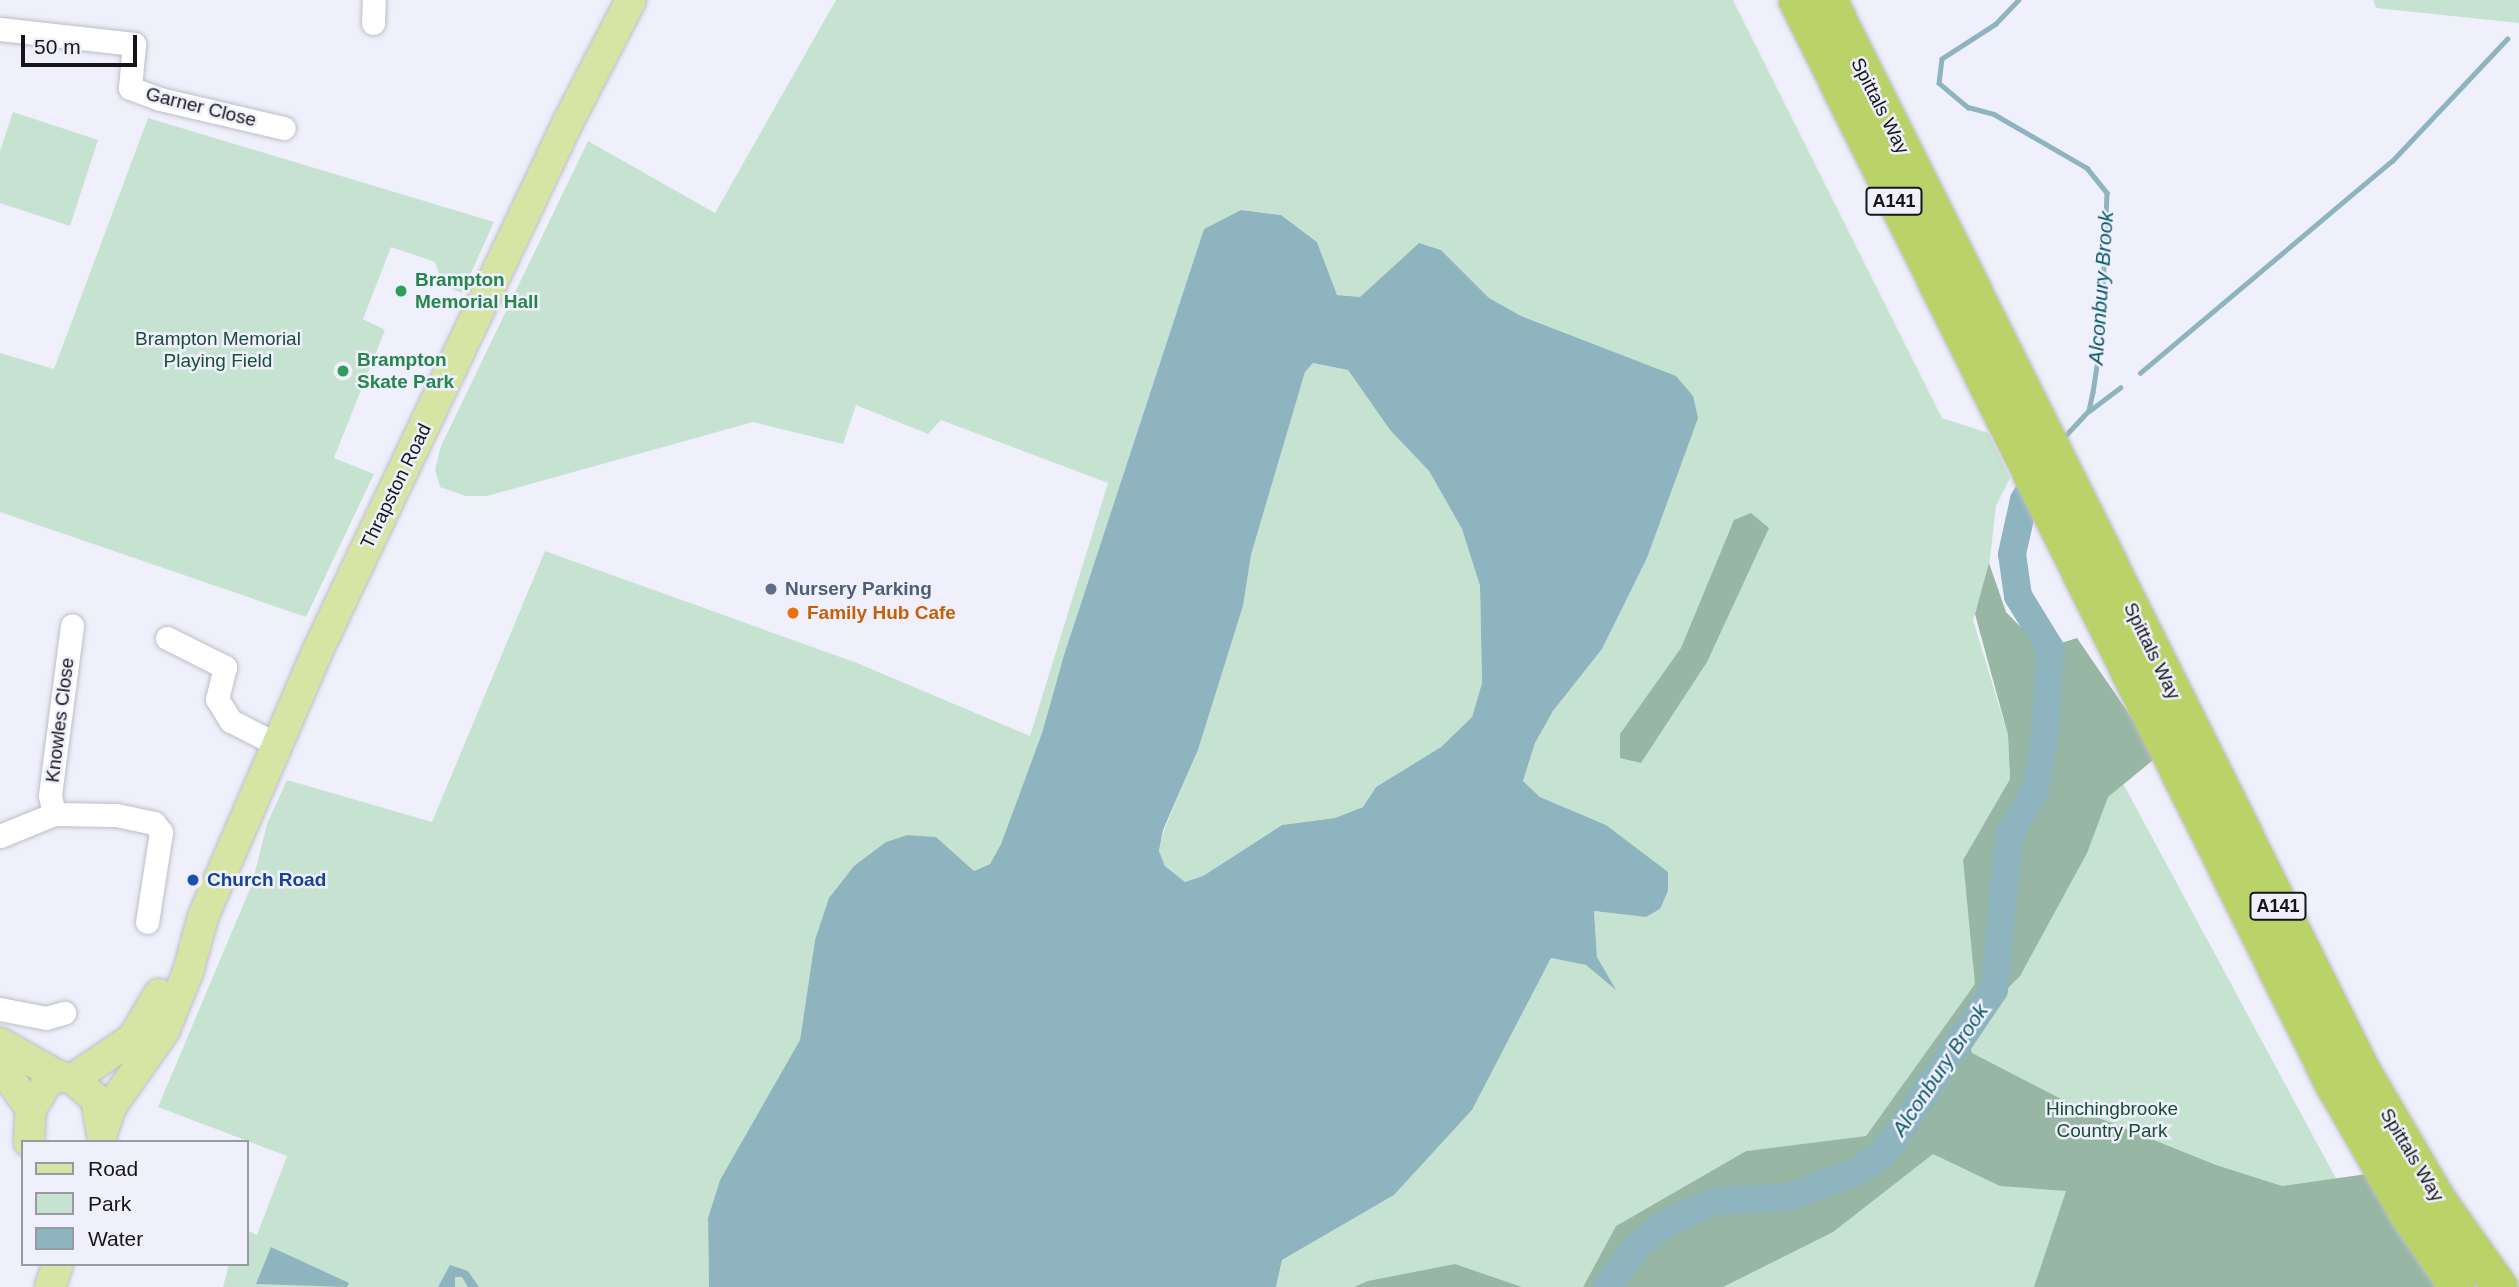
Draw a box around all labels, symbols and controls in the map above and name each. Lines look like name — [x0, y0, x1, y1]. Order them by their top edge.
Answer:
scale bar — [24, 21, 140, 65]
text: 50 m — [34, 35, 81, 58]
street label: Spittals Way — [1846, 54, 1914, 158]
street label: Garner Close — [143, 82, 259, 132]
road number: A141 — [1864, 186, 1924, 216]
water label: Alconbury Brook — [2083, 210, 2119, 366]
place label: Brampton Memorial Hall — [415, 269, 539, 313]
marker: Brampton Memorial Hall — [393, 283, 409, 299]
park label: Brampton Memorial Playing Field — [135, 328, 301, 372]
place label: Brampton Skate Park — [357, 349, 454, 393]
marker: Brampton Skate Park — [335, 363, 351, 379]
street label: Thrapston Road — [356, 420, 436, 552]
place label: Nursery Parking — [785, 578, 932, 600]
marker: Nursery Parking — [763, 581, 779, 597]
street label: Spittals Way — [2119, 599, 2185, 703]
place label: Family Hub Cafe — [807, 602, 956, 624]
marker: Family Hub Cafe — [785, 605, 801, 621]
street label: Knowles Close — [41, 656, 79, 784]
place label: Church Road — [207, 869, 326, 891]
marker: Church Road — [185, 872, 201, 888]
road number: A141 — [2248, 891, 2308, 920]
water label: Alconbury Brook — [1886, 999, 1994, 1141]
park label: Hinchingbrooke Country Park — [2046, 1098, 2178, 1142]
street label: Spittals Way — [2375, 1104, 2449, 1206]
legend — [21, 1140, 248, 1266]
text: Road — [88, 1157, 138, 1180]
text: Park — [88, 1192, 131, 1215]
text: Water — [88, 1227, 143, 1250]

